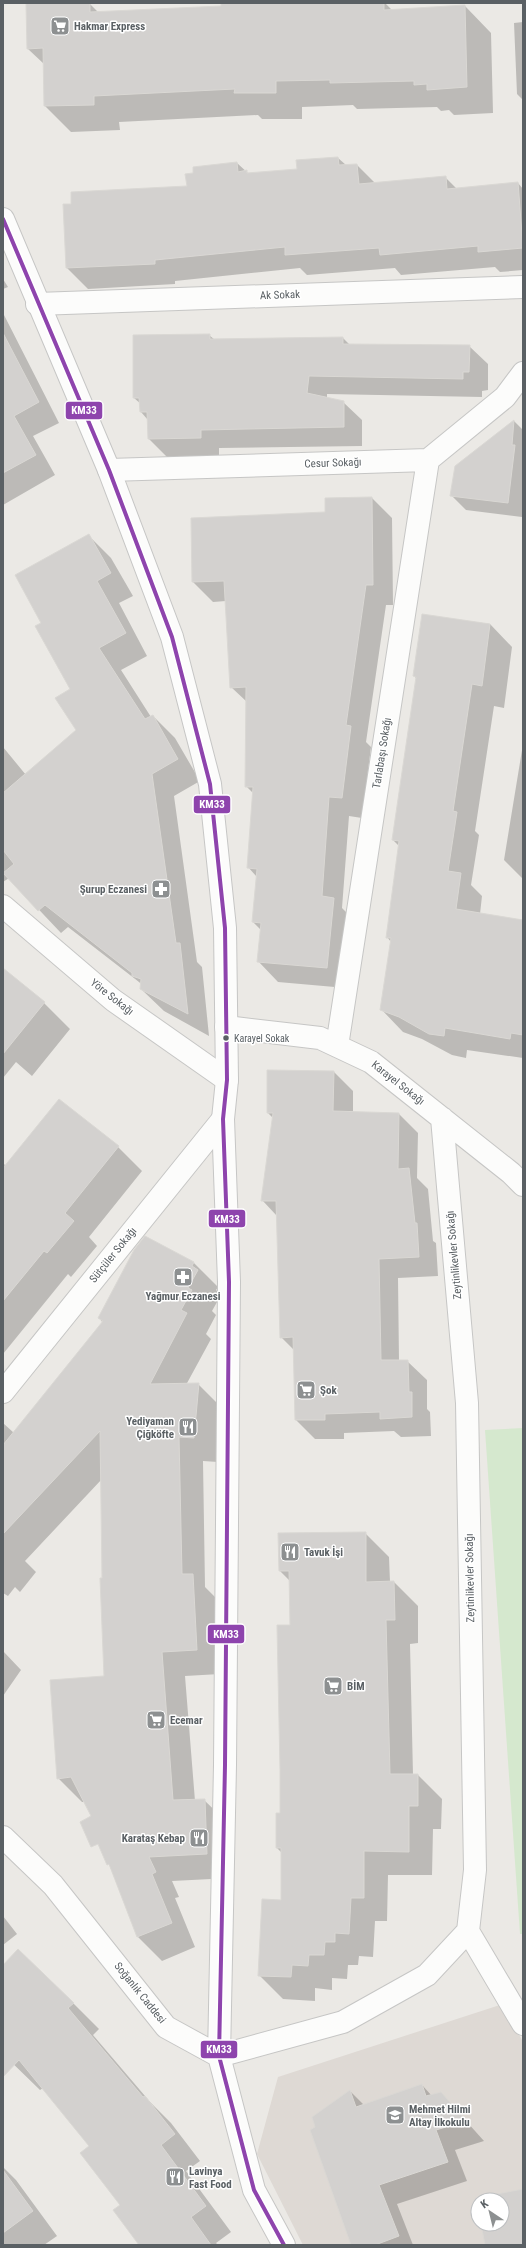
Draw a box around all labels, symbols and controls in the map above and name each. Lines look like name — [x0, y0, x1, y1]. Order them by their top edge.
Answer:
supermarket icon: Hakmar Express — [49, 15, 71, 37]
place label: Hakmar Express — [74, 20, 145, 33]
street label: Ak Sokak — [260, 288, 300, 302]
line badge: KM33 — [65, 401, 103, 420]
text: KM33 — [71, 404, 97, 417]
street label: Cesur Sokağı — [304, 456, 362, 470]
street label: Tarlabaşı Sokağı — [370, 717, 394, 789]
line badge: KM33 — [193, 795, 231, 814]
text: KM33 — [199, 798, 225, 811]
pharmacy icon: Şurup Eczanesi — [150, 878, 172, 900]
place label: Şurup Eczanesi — [80, 883, 147, 896]
street label: Yöre Sokağı — [88, 976, 136, 1018]
marker: Karayel Sokak — [221, 1033, 231, 1043]
place label: Karayel Sokak — [234, 1033, 290, 1044]
street label: Karayel Sokağı — [369, 1058, 427, 1108]
line badge: KM33 — [208, 1209, 246, 1228]
street label: Zeytinlikevler Sokağı — [444, 1210, 464, 1300]
text: KM33 — [214, 1213, 240, 1226]
street label: Sütçüler Sokağı — [87, 1225, 139, 1285]
pharmacy icon: Yağmur Eczanesi — [172, 1266, 194, 1288]
place label: Yağmur Eczanesi — [145, 1290, 221, 1303]
supermarket icon: Şok — [295, 1379, 317, 1401]
place label: Şok — [320, 1384, 337, 1397]
place label: Yediyaman Çiğköfte — [126, 1415, 174, 1441]
restaurant icon: Yediyaman Çiğköfte — [177, 1416, 199, 1438]
street label: Zeytinlikevler Sokağı — [463, 1533, 477, 1623]
restaurant icon: Tavuk İşi — [279, 1541, 301, 1563]
place label: Tavuk İşi — [304, 1545, 343, 1559]
line badge: KM33 — [207, 1624, 245, 1644]
text: KM33 — [213, 1628, 239, 1641]
supermarket icon: BİM — [322, 1675, 344, 1697]
place label: BİM — [347, 1679, 364, 1693]
supermarket icon: Ecemar — [145, 1709, 167, 1731]
place label: Ecemar — [170, 1714, 203, 1727]
restaurant icon: Karataş Kebap — [188, 1827, 210, 1849]
place label: Karataş Kebap — [122, 1832, 186, 1845]
street label: Soğanlık Caddesi — [111, 1960, 169, 2026]
line badge: KM33 — [200, 2040, 238, 2059]
text: KM33 — [206, 2043, 232, 2056]
place label: Mehmet Hilmi Altay İlkokulu — [409, 2103, 471, 2129]
school or university icon: Mehmet Hilmi Altay İlkokulu — [384, 2104, 406, 2126]
place label: Lavinya Fast Food — [189, 2165, 232, 2191]
restaurant icon: Lavinya Fast Food — [164, 2166, 186, 2188]
north arrow — [470, 2192, 510, 2232]
text: K — [478, 2197, 492, 2211]

